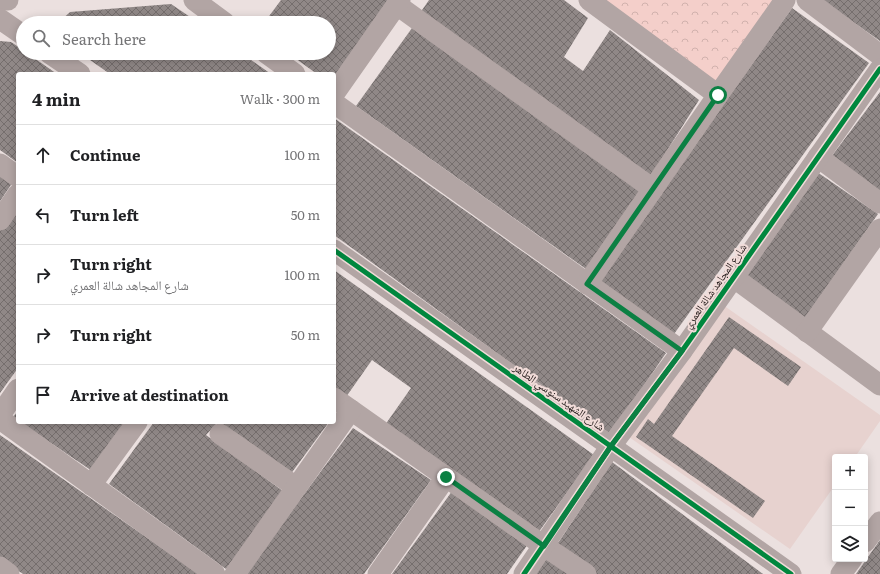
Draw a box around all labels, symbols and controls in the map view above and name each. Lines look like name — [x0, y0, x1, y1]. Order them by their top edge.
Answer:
search box — [16, 16, 336, 60]
icon: search — [30, 27, 52, 49]
text: Search here — [62, 27, 146, 50]
text: 4 min — [32, 86, 81, 111]
route start — [709, 86, 727, 104]
text: Walk · 300 m — [240, 89, 320, 108]
text: Continue — [70, 143, 140, 166]
icon: ahead — [32, 144, 54, 166]
text: 100 m — [284, 145, 320, 164]
text: Turn left — [70, 203, 139, 226]
icon: left — [32, 204, 54, 226]
text: 50 m — [291, 205, 320, 224]
street label: شارع المجاهد شالة العمري — [679, 240, 751, 332]
text: Turn right — [70, 252, 152, 275]
icon: right — [32, 264, 54, 286]
text: 100 m — [284, 265, 320, 284]
text: شارع المجاهد شالة العمري — [70, 275, 189, 294]
text: Turn right — [70, 323, 152, 346]
icon: right — [32, 324, 54, 346]
text: 50 m — [291, 325, 320, 344]
street label: شارع الشهيد سنوسي الطاهر — [509, 358, 608, 435]
text: Arrive at destination — [70, 383, 229, 406]
icon: arrive — [32, 384, 54, 406]
map controls — [832, 454, 868, 562]
button: + — [832, 454, 868, 490]
route end — [437, 468, 455, 486]
button: − — [832, 490, 868, 526]
button: layers — [832, 526, 868, 562]

